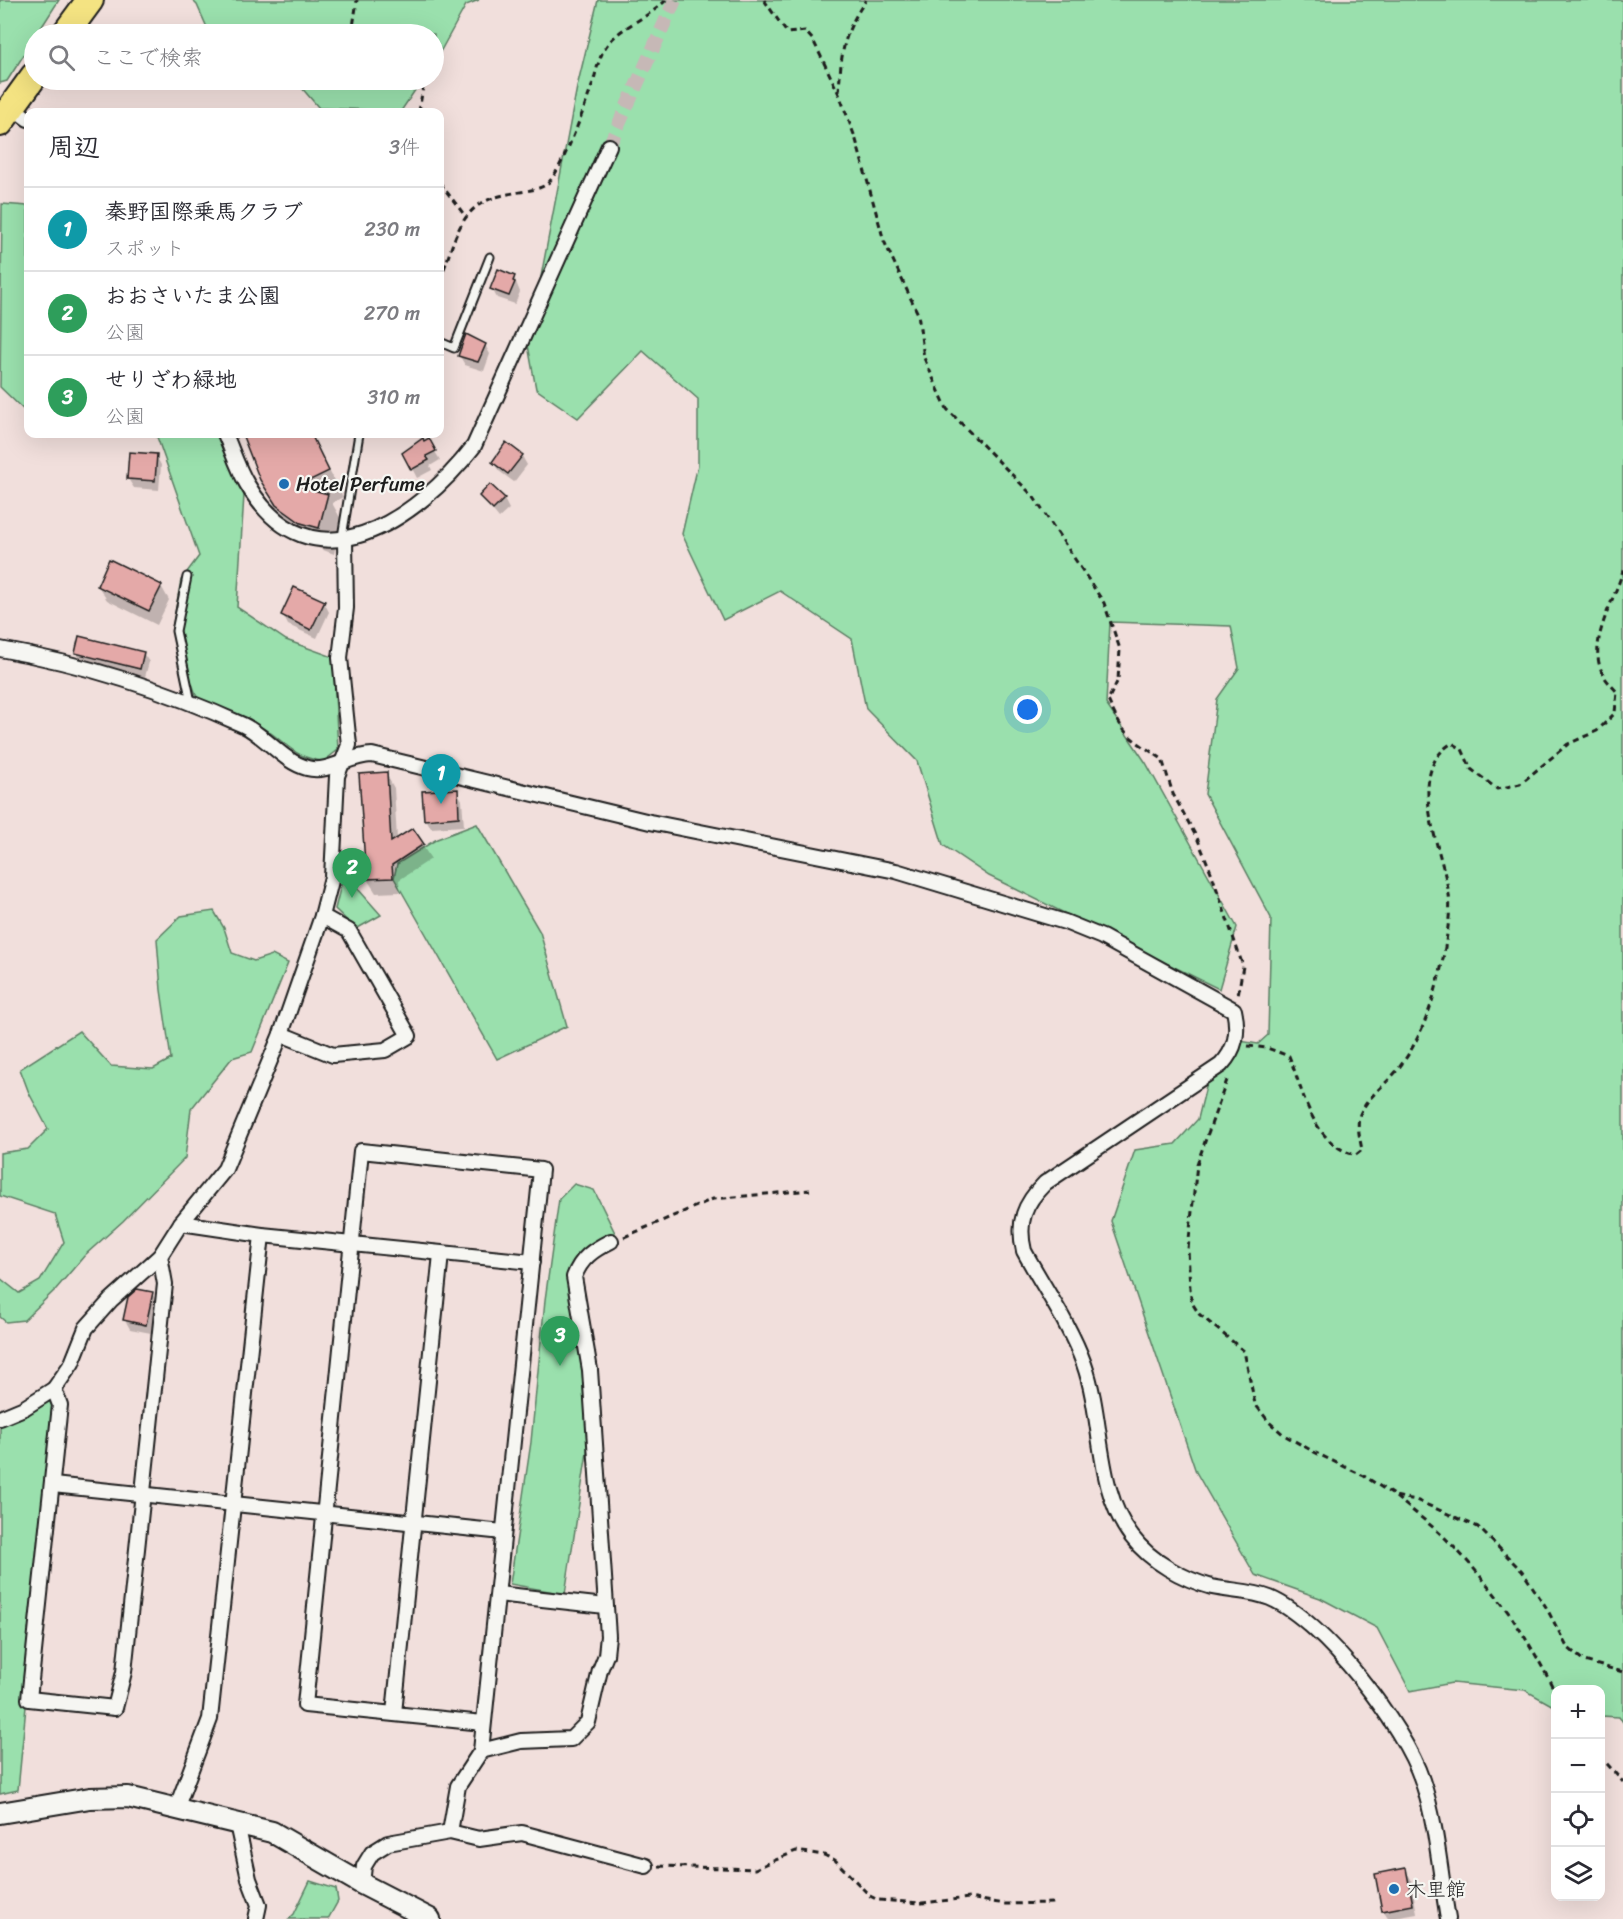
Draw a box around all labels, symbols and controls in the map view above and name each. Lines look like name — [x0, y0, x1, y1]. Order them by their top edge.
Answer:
search box — [24, 24, 444, 90]
text: ここで検索 — [93, 38, 203, 77]
icon: search — [45, 41, 78, 74]
text: 周辺 — [48, 124, 100, 170]
text: 3件 — [389, 130, 420, 165]
text: 秦野国際乗馬クラブ — [105, 192, 303, 231]
text: 1 — [63, 212, 72, 247]
text: 230 m — [364, 212, 420, 247]
text: スポット — [105, 231, 185, 266]
text: おおさいたま公園 — [105, 276, 281, 315]
text: 2 — [62, 296, 73, 331]
text: 270 m — [364, 296, 420, 331]
text: 公園 — [105, 315, 145, 350]
text: せりざわ緑地 — [105, 360, 237, 399]
text: 3 — [62, 380, 73, 415]
text: 310 m — [367, 380, 420, 415]
text: 公園 — [105, 399, 145, 434]
place label: Hotel Perfume — [296, 467, 425, 502]
marker: Hotel Perfume — [277, 477, 291, 491]
your location — [1013, 695, 1042, 724]
pin: 1 — [422, 754, 460, 804]
pin: 2 — [332, 848, 372, 898]
pin: 3 — [540, 1316, 580, 1366]
map controls — [1551, 1685, 1605, 1901]
button: + — [1551, 1685, 1605, 1739]
button: − — [1551, 1739, 1605, 1793]
button: locate — [1551, 1793, 1605, 1847]
button: layers — [1551, 1847, 1605, 1901]
place label: 木里館 — [1406, 1872, 1466, 1907]
marker: 木里館 — [1387, 1882, 1401, 1896]

